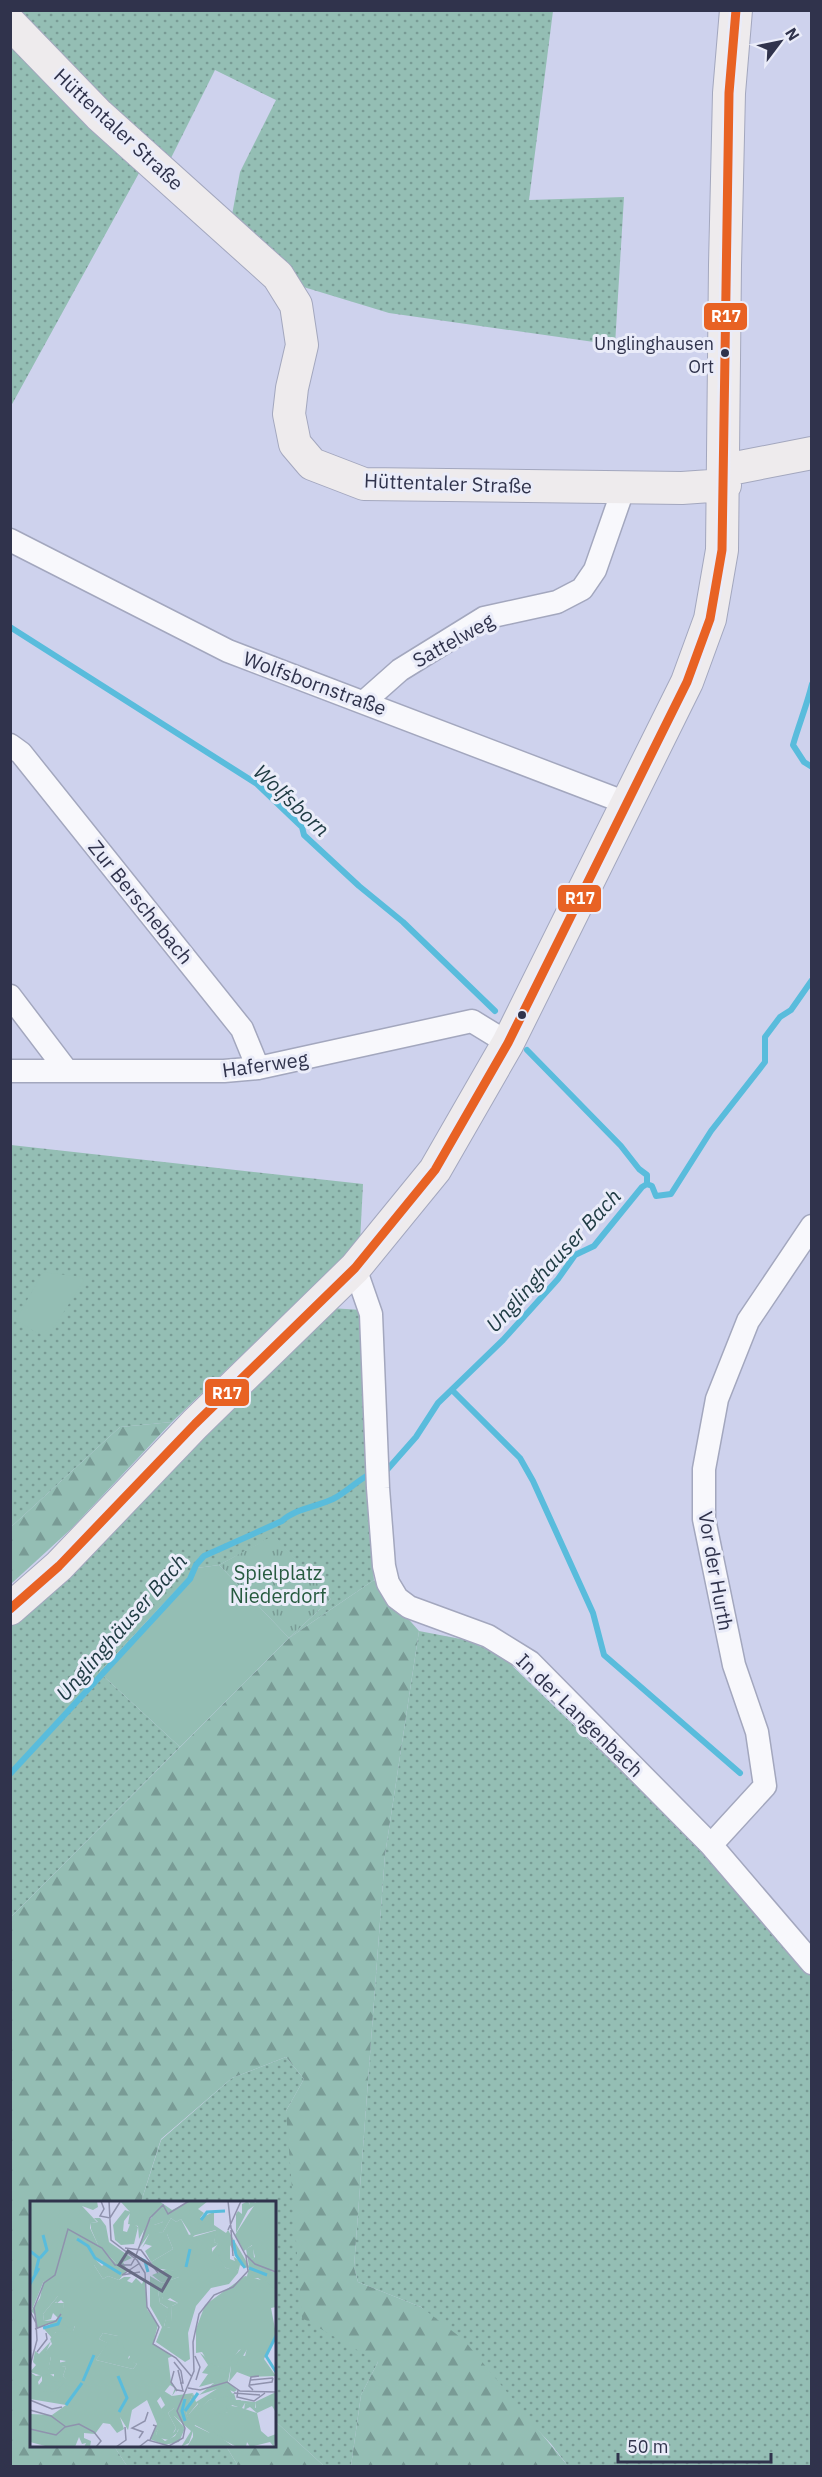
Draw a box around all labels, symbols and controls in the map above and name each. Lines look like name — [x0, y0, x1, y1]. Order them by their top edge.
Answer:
north arrow — [750, 12, 810, 72]
text: N — [781, 24, 804, 44]
street label: Hüttentaler Straße — [48, 62, 190, 196]
line badge: R17 — [703, 302, 748, 331]
text: R17 — [711, 306, 741, 326]
place label: Unglinghausen Ort — [594, 332, 714, 378]
marker: Unglinghausen Ort — [719, 347, 731, 359]
street label: Hüttentaler Straße — [363, 467, 533, 499]
street label: Sattelweg — [407, 606, 499, 673]
street label: Wolfsbornstraße — [240, 645, 390, 721]
water label: Wolfsborn — [248, 758, 336, 842]
street label: Zur Berschebach — [83, 834, 199, 970]
line badge: R17 — [557, 884, 602, 913]
text: R17 — [565, 888, 595, 908]
unlabelled marker — [516, 1009, 528, 1021]
street label: Haferweg — [220, 1045, 310, 1083]
water label: Unglinghauser Bach — [479, 1182, 627, 1338]
line badge: R17 — [204, 1378, 250, 1407]
text: R17 — [212, 1383, 242, 1403]
street label: Vor der Hurth — [692, 1509, 740, 1633]
water label: Unglinghäuser Bach — [49, 1547, 193, 1707]
park label: Spielplatz Niederdorf — [230, 1559, 327, 1609]
street label: In der Langenbach — [510, 1647, 650, 1783]
inset map — [30, 2201, 276, 2447]
scale bar — [618, 2426, 771, 2464]
text: 50 m — [627, 2435, 669, 2458]

